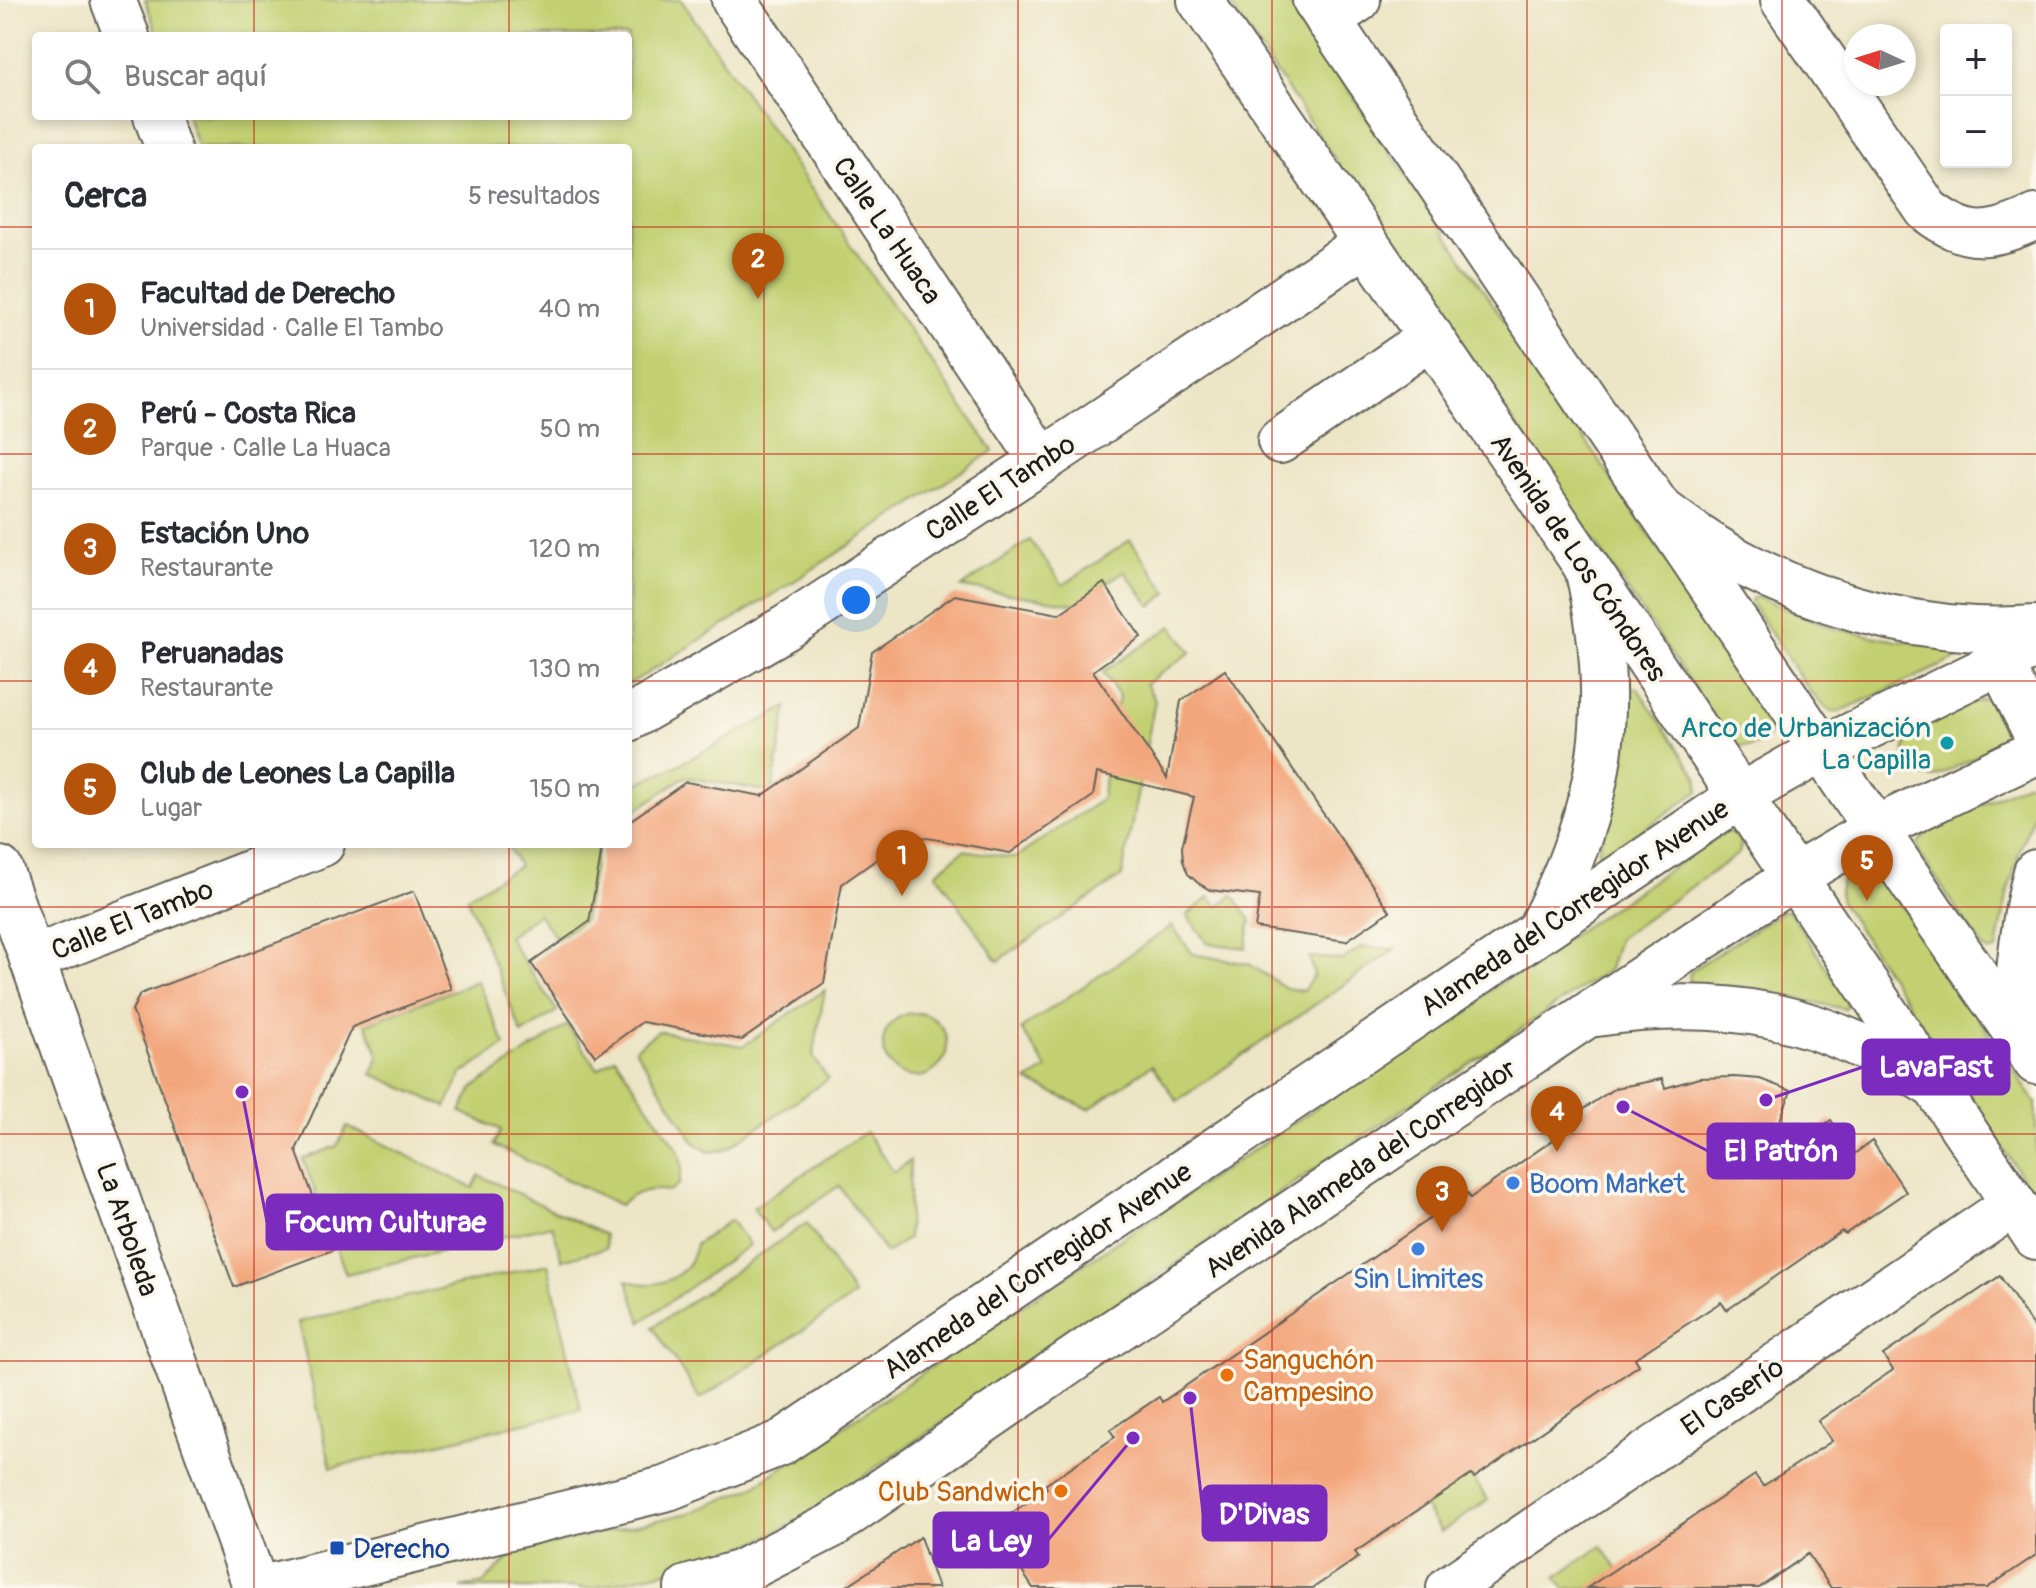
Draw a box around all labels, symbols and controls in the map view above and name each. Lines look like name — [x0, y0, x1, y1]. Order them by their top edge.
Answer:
north arrow — [1844, 24, 1916, 96]
map controls — [1940, 24, 2012, 168]
button: + — [1940, 24, 2012, 96]
search box — [32, 32, 632, 120]
icon: search — [60, 54, 104, 98]
text: Buscar aquí — [124, 58, 267, 95]
button: − — [1940, 96, 2012, 168]
street label: Calle La Huaca — [825, 150, 949, 311]
text: Cerca — [64, 175, 147, 218]
text: 5 resultados — [468, 180, 600, 212]
pin: 2 — [732, 233, 784, 299]
text: Facultad de Derecho — [140, 275, 395, 312]
text: 1 — [85, 293, 95, 325]
text: 40 m — [538, 293, 600, 325]
text: Universidad · Calle El Tambo — [140, 312, 444, 344]
text: Perú - Costa Rica — [140, 395, 356, 432]
text: 2 — [83, 413, 97, 445]
text: 50 m — [539, 413, 600, 445]
street label: Calle El Tambo — [919, 427, 1082, 550]
street label: Avenida de Los Cóndores — [1482, 427, 1674, 689]
text: Parque · Calle La Huaca — [140, 432, 391, 464]
text: Estación Uno — [140, 515, 309, 552]
text: 3 — [83, 533, 97, 565]
text: 120 m — [529, 533, 600, 565]
text: Restaurante — [140, 552, 273, 584]
your location — [836, 580, 876, 620]
text: Peruanadas — [140, 635, 283, 672]
text: 4 — [82, 653, 98, 685]
text: 130 m — [529, 653, 600, 685]
text: Restaurante — [140, 672, 273, 704]
place label: Arco de Urbanización La Capilla — [1680, 711, 1931, 778]
marker: Arco de Urbanización La Capilla — [1938, 734, 1956, 752]
text: Club de Leones La Capilla — [140, 755, 455, 792]
text: 5 — [83, 773, 97, 805]
text: 150 m — [529, 773, 600, 805]
text: Lugar — [140, 792, 202, 824]
street label: Alameda del Corregidor Avenue — [1414, 792, 1736, 1025]
pin: 1 — [876, 830, 928, 896]
pin: 5 — [1841, 835, 1893, 901]
street label: Calle El Tambo — [47, 872, 219, 969]
callout: LavaFast — [1863, 1040, 2009, 1094]
text: LavaFast — [1879, 1049, 1994, 1086]
street label: Avenida Alameda del Corregidor — [1198, 1052, 1523, 1287]
pin: 4 — [1531, 1086, 1583, 1152]
callout: El Patrón — [1708, 1124, 1854, 1178]
text: El Patrón — [1724, 1133, 1838, 1170]
street label: Alameda del Corregidor Avenue — [877, 1155, 1199, 1388]
street label: La Arboleda — [87, 1158, 166, 1301]
pin: 3 — [1416, 1166, 1468, 1232]
place label: Boom Market — [1529, 1167, 1686, 1202]
marker: Boom Market — [1504, 1174, 1522, 1192]
callout: Focum Culturae — [267, 1195, 502, 1249]
text: Focum Culturae — [284, 1204, 488, 1241]
marker: Sin Limites — [1409, 1240, 1427, 1258]
place label: Sin Limites — [1353, 1262, 1484, 1297]
place label: Sanguchón Campesino — [1243, 1343, 1374, 1410]
street label: El Caserío — [1675, 1350, 1791, 1444]
marker: Sanguchón Campesino — [1218, 1366, 1236, 1384]
place label: Club Sandwich — [878, 1475, 1045, 1510]
marker: Club Sandwich — [1052, 1482, 1070, 1500]
callout: D'Divas — [1203, 1486, 1326, 1540]
text: D'Divas — [1219, 1496, 1310, 1533]
callout: La Ley — [934, 1513, 1048, 1567]
text: La Ley — [950, 1523, 1032, 1560]
place label: Derecho — [353, 1532, 450, 1567]
marker: Derecho — [328, 1539, 346, 1557]

